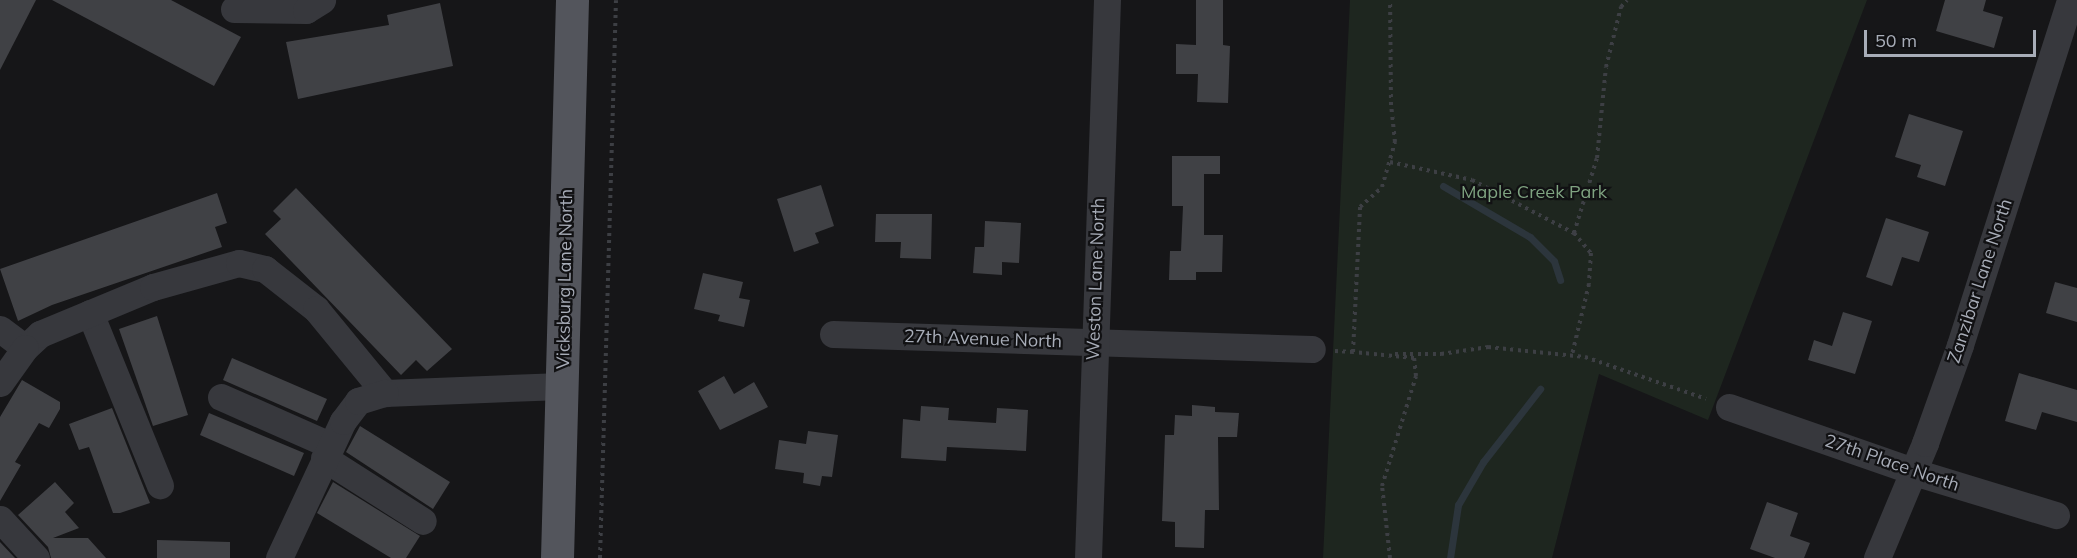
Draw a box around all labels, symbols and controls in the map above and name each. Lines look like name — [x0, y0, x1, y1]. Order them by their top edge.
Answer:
scale bar — [1867, 18, 2040, 56]
text: 50 m — [1875, 29, 1917, 52]
park label: Maple Creek Park — [1461, 181, 1607, 203]
street label: Vicksburg Lane North — [553, 189, 577, 369]
street label: Zanzibar Lane North — [1943, 196, 2017, 366]
street label: Weston Lane North — [1082, 197, 1110, 361]
street label: 27th Avenue North — [904, 325, 1062, 353]
street label: 27th Place North — [1822, 430, 1962, 496]

